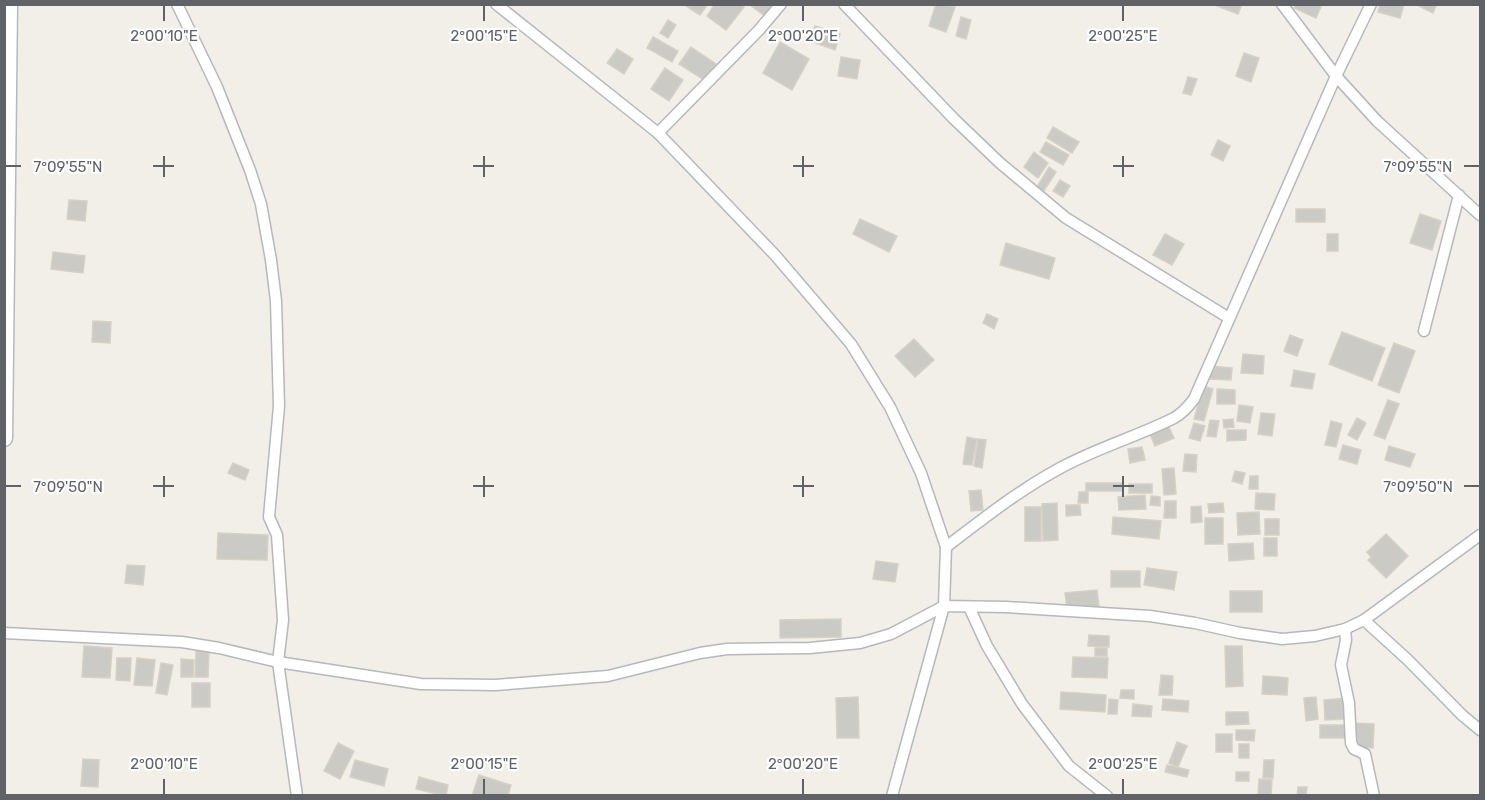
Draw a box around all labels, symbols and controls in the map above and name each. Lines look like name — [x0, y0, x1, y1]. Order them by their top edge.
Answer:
text: 2°00'10"E — [130, 27, 198, 45]
text: 2°00'15"E — [451, 27, 517, 45]
text: 2°00'20"E — [768, 27, 838, 45]
text: 2°00'25"E — [1088, 27, 1158, 45]
text: 7°09'55"N — [33, 158, 103, 176]
text: 7°09'55"N — [1383, 158, 1453, 176]
text: 7°09'50"N — [33, 478, 103, 496]
text: 7°09'50"N — [1383, 478, 1453, 496]
text: 2°00'10"E — [130, 755, 198, 773]
text: 2°00'15"E — [451, 755, 517, 773]
text: 2°00'20"E — [768, 755, 838, 773]
text: 2°00'25"E — [1088, 755, 1158, 773]

